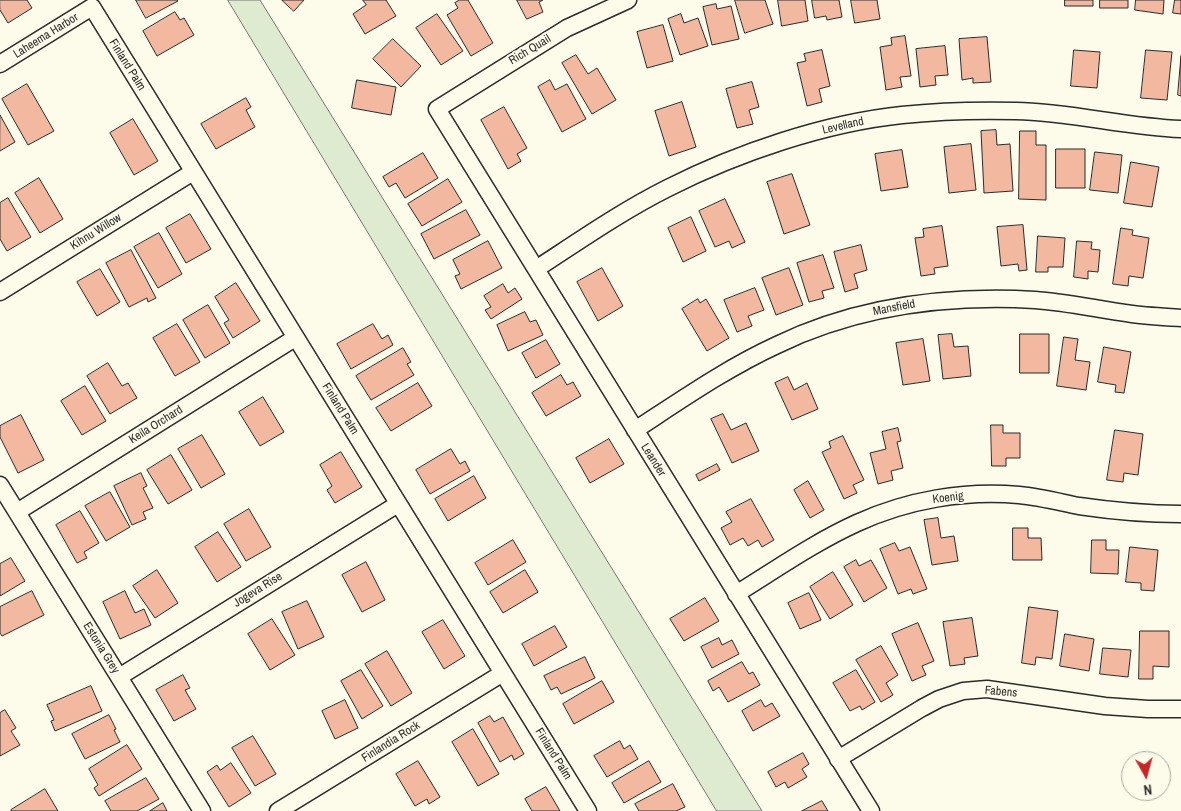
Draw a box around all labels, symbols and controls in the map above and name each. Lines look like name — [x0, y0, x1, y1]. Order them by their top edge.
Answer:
street label: Laheema Harbor — [11, 10, 81, 62]
street label: Rich Quail — [506, 32, 554, 68]
street label: Finland Palm — [106, 37, 148, 93]
street label: Levelland — [821, 114, 865, 138]
street label: Kihnu Willow — [68, 211, 124, 253]
street label: Mansfield — [872, 297, 916, 319]
street label: Finland Palm — [319, 381, 361, 437]
street label: Keila Orchard — [126, 403, 186, 447]
street label: Leander — [637, 441, 669, 479]
street label: Koenig — [932, 489, 964, 507]
street label: Jogeva Rise — [231, 569, 285, 611]
street label: Estonia Grey — [80, 620, 122, 676]
street label: Fabens — [984, 683, 1018, 701]
street label: Finlandia Rock — [359, 718, 423, 766]
street label: Finland Palm — [532, 726, 574, 782]
north arrow — [1121, 751, 1171, 801]
text: N — [1142, 780, 1153, 799]

